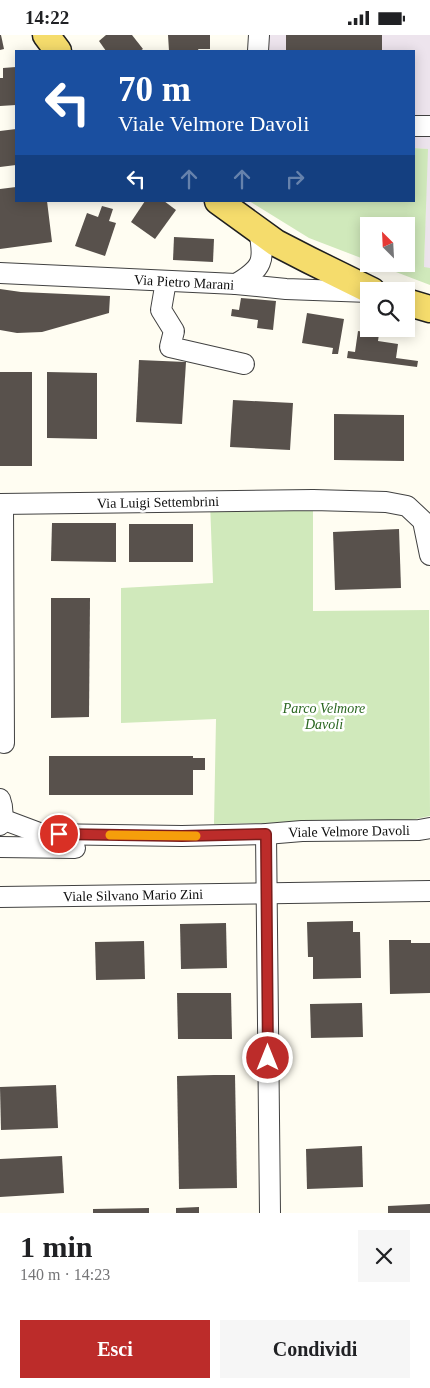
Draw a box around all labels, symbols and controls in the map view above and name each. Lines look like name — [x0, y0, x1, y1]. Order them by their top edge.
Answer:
text: 14:22 — [25, 7, 69, 28]
icon: left — [35, 70, 100, 135]
text: 70 m — [118, 70, 191, 109]
text: Viale Velmore Davoli — [118, 111, 309, 136]
icon: left — [122, 165, 150, 193]
icon: ahead — [175, 165, 203, 193]
icon: ahead — [228, 165, 256, 193]
icon: right — [281, 165, 309, 193]
north arrow — [360, 217, 415, 273]
map controls — [360, 217, 415, 337]
street label: Via Pietro Marani — [134, 272, 235, 293]
button: search — [360, 282, 415, 337]
street label: Via Luigi Settembrini — [97, 494, 219, 511]
park label: Parco Velmore Davoli — [282, 701, 365, 732]
pin — [38, 813, 80, 855]
icon: arrive — [45, 820, 73, 848]
street label: Viale Velmore Davoli — [288, 823, 410, 840]
street label: Viale Silvano Mario Zini — [63, 887, 203, 904]
position arrow — [241, 1031, 293, 1083]
text: 1 min — [20, 1230, 93, 1263]
button: close — [358, 1230, 410, 1282]
text: 140 m · 14:23 — [20, 1266, 110, 1283]
button: Esci — [20, 1320, 210, 1378]
button: Condividi — [220, 1320, 410, 1378]

